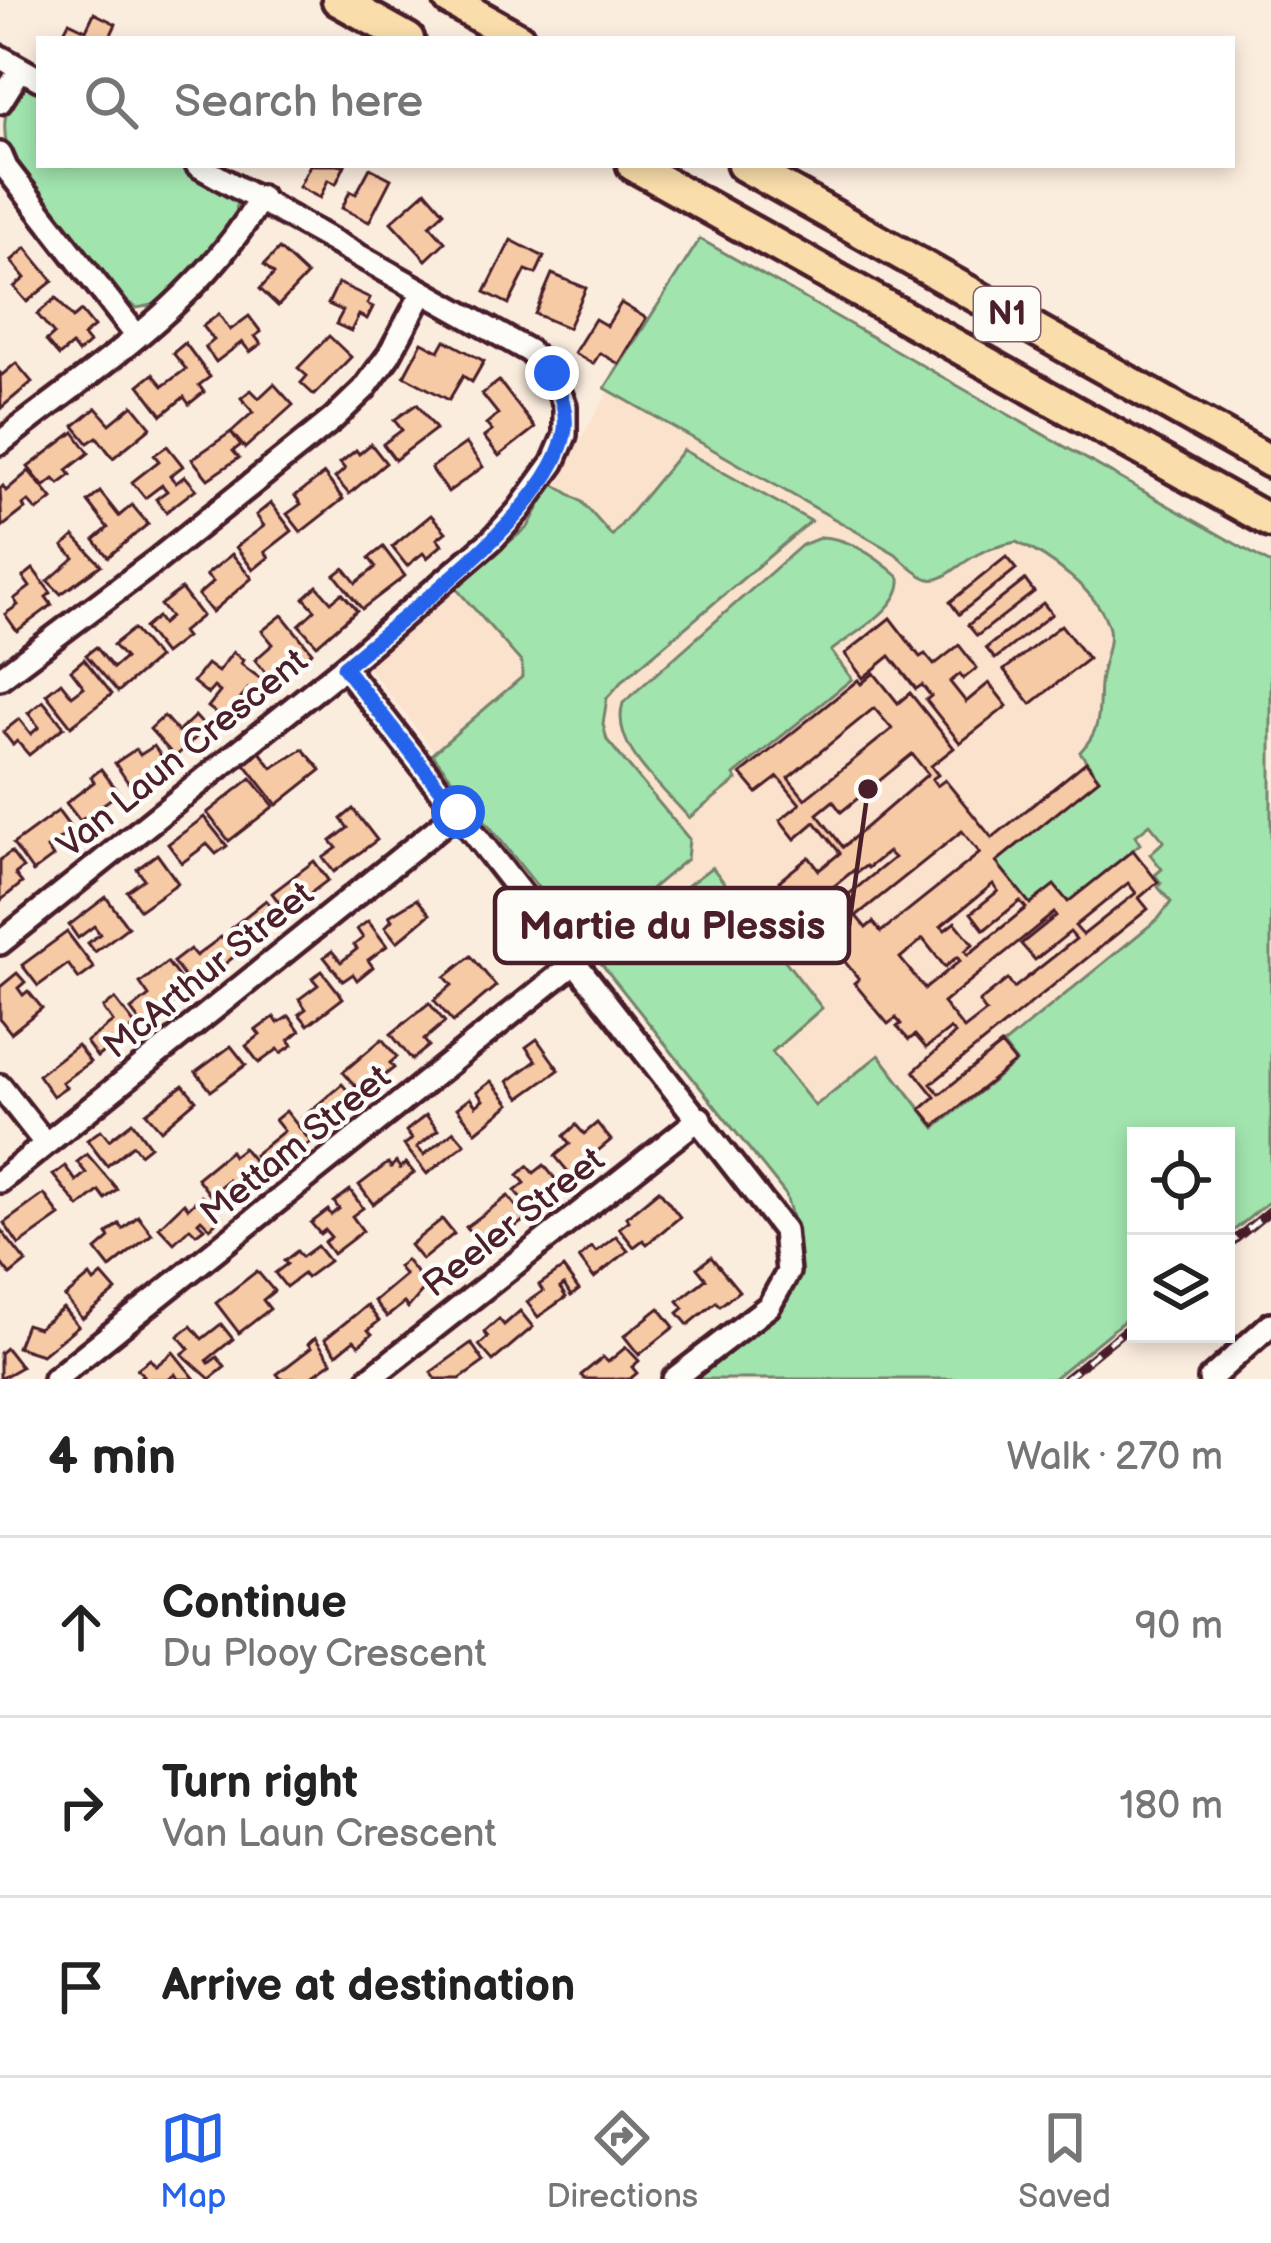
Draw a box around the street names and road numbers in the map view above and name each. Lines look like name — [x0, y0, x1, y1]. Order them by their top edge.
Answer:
road number: N1 — [974, 287, 1040, 341]
street label: Van Laun Crescent — [49, 640, 317, 868]
street label: McArthur Street — [95, 873, 323, 1069]
street label: Mettam Street — [193, 1056, 399, 1236]
street label: Reeler Street — [415, 1139, 613, 1307]

